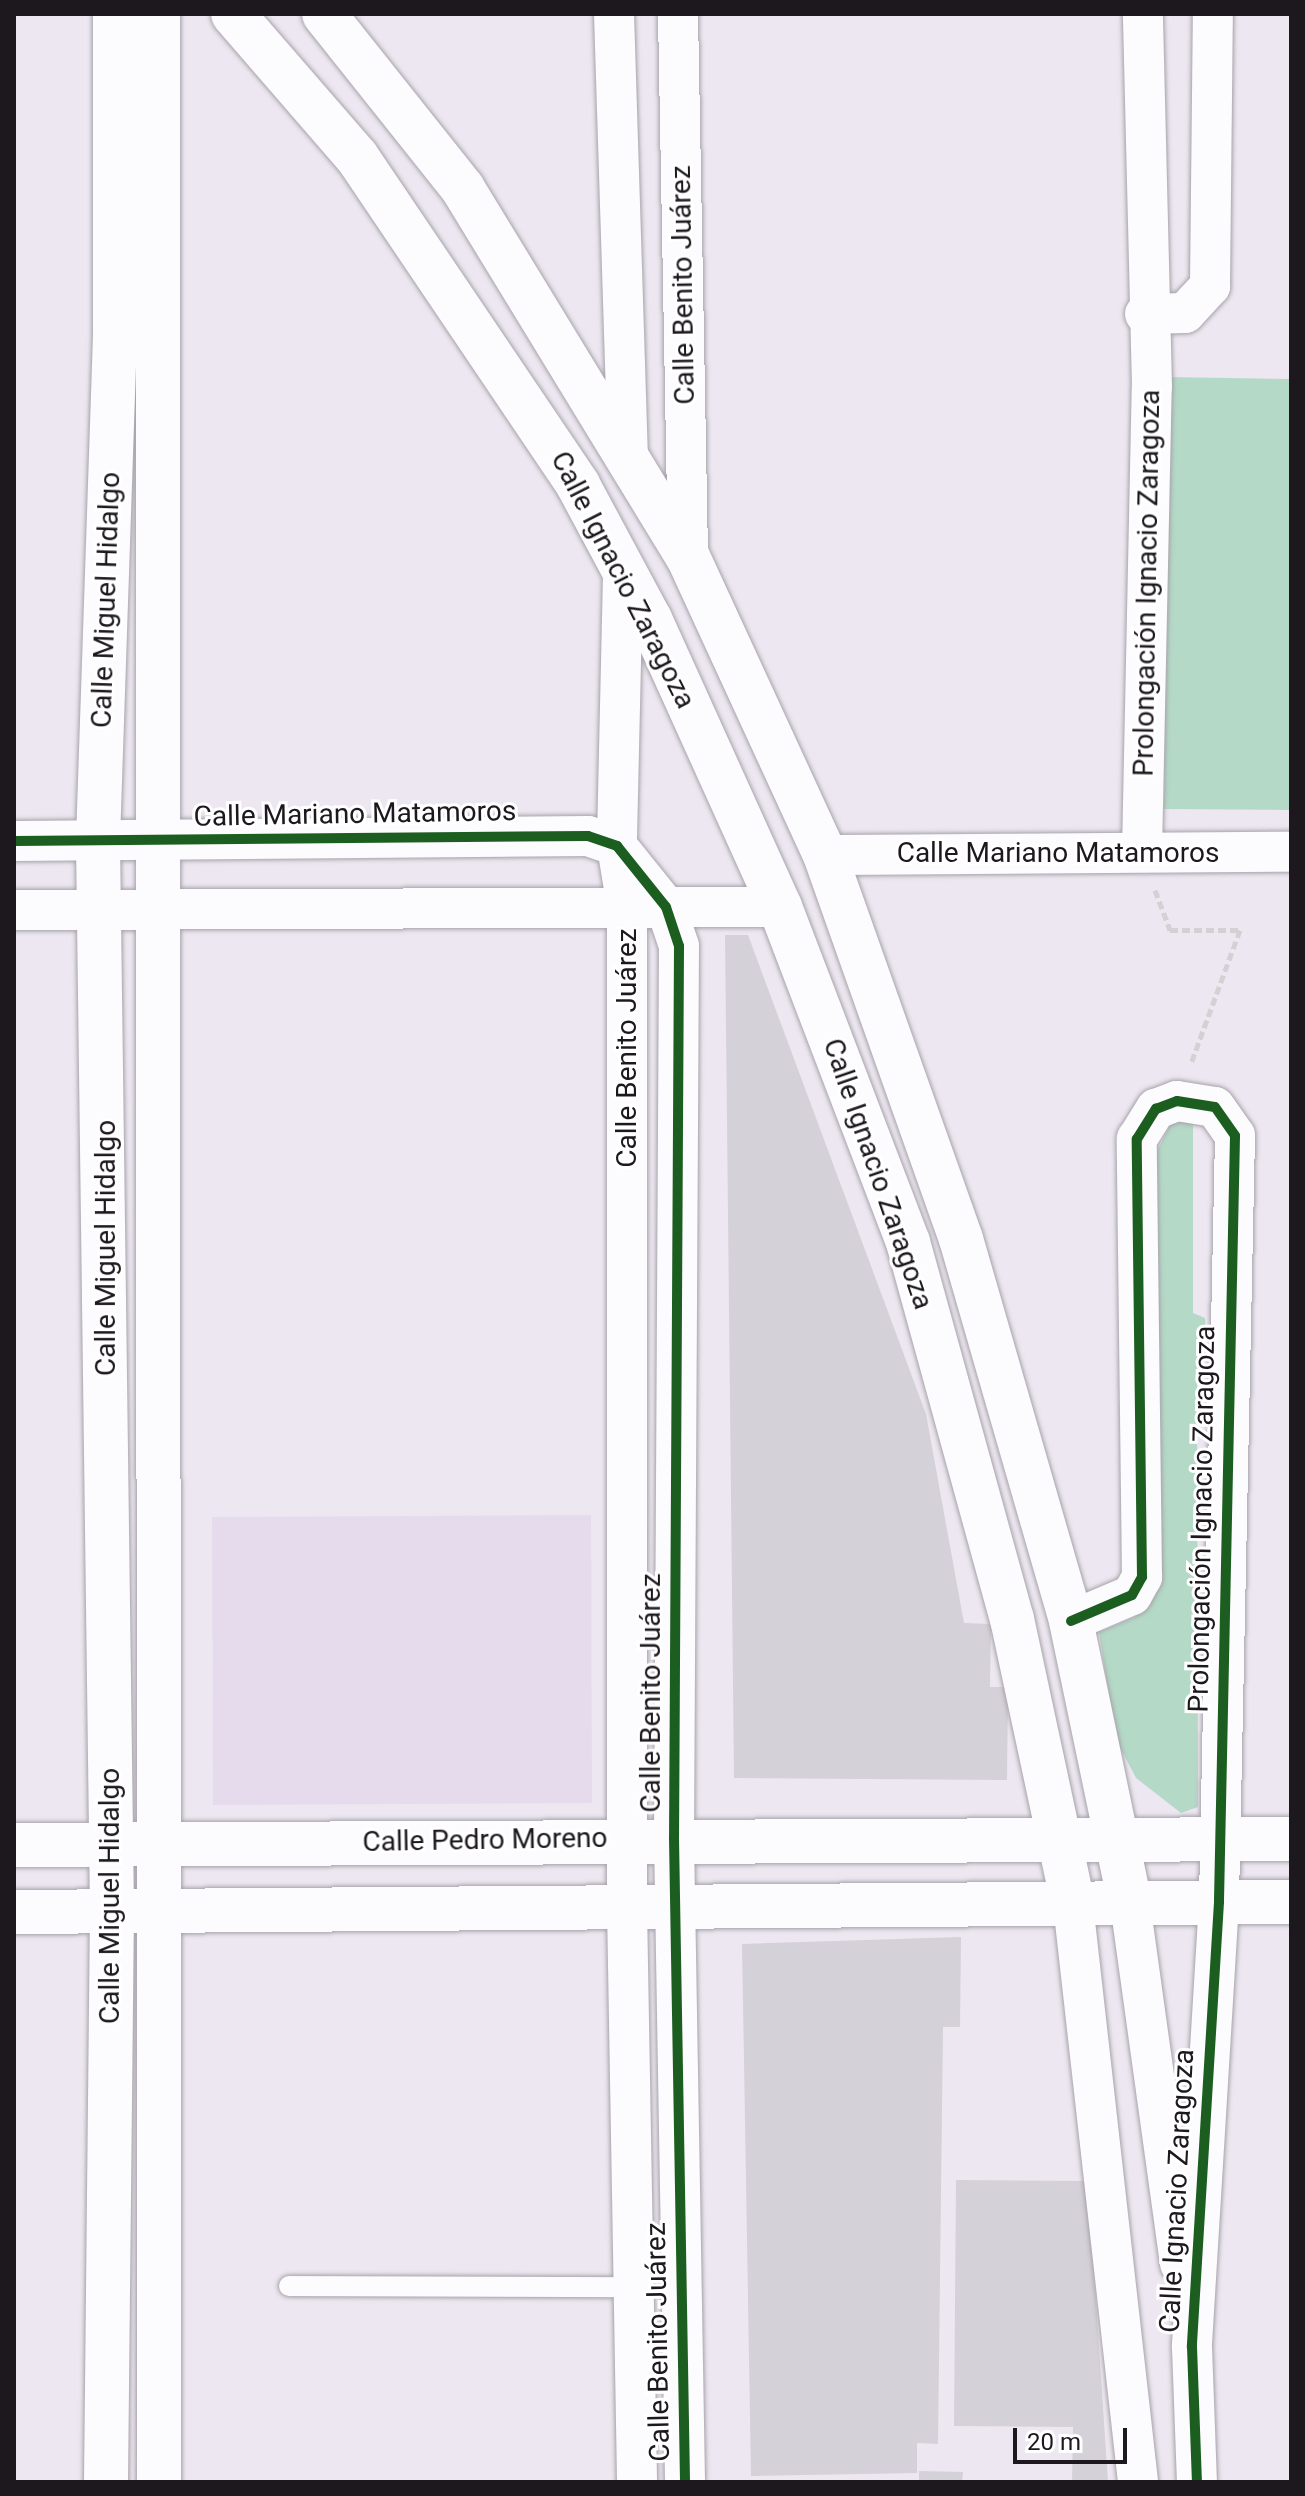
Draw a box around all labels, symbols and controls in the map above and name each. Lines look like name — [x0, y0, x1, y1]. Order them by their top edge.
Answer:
street label: Calle Benito Juárez — [664, 165, 702, 405]
street label: Prolongación Ignacio Zaragoza — [1127, 389, 1167, 777]
street label: Calle Ignacio Zaragoza — [544, 446, 702, 714]
street label: Calle Miguel Hidalgo — [85, 471, 127, 729]
street label: Calle Mariano Matamoros — [193, 794, 517, 834]
street label: Calle Mariano Matamoros — [897, 836, 1219, 870]
street label: Calle Benito Juárez — [610, 928, 644, 1168]
street label: Calle Ignacio Zaragoza — [816, 1034, 940, 1314]
street label: Calle Miguel Hidalgo — [89, 1120, 123, 1376]
street label: Prolongación Ignacio Zaragoza — [1182, 1325, 1222, 1713]
street label: Calle Benito Juárez — [634, 1573, 668, 1813]
street label: Calle Miguel Hidalgo — [93, 1768, 127, 2024]
street label: Calle Pedro Moreno — [362, 1821, 608, 1859]
street label: Calle Ignacio Zaragoza — [1153, 2048, 1201, 2334]
street label: Calle Benito Juárez — [639, 2222, 677, 2462]
scale bar — [1017, 2412, 1131, 2462]
text: 20 m — [1027, 2428, 1081, 2456]

